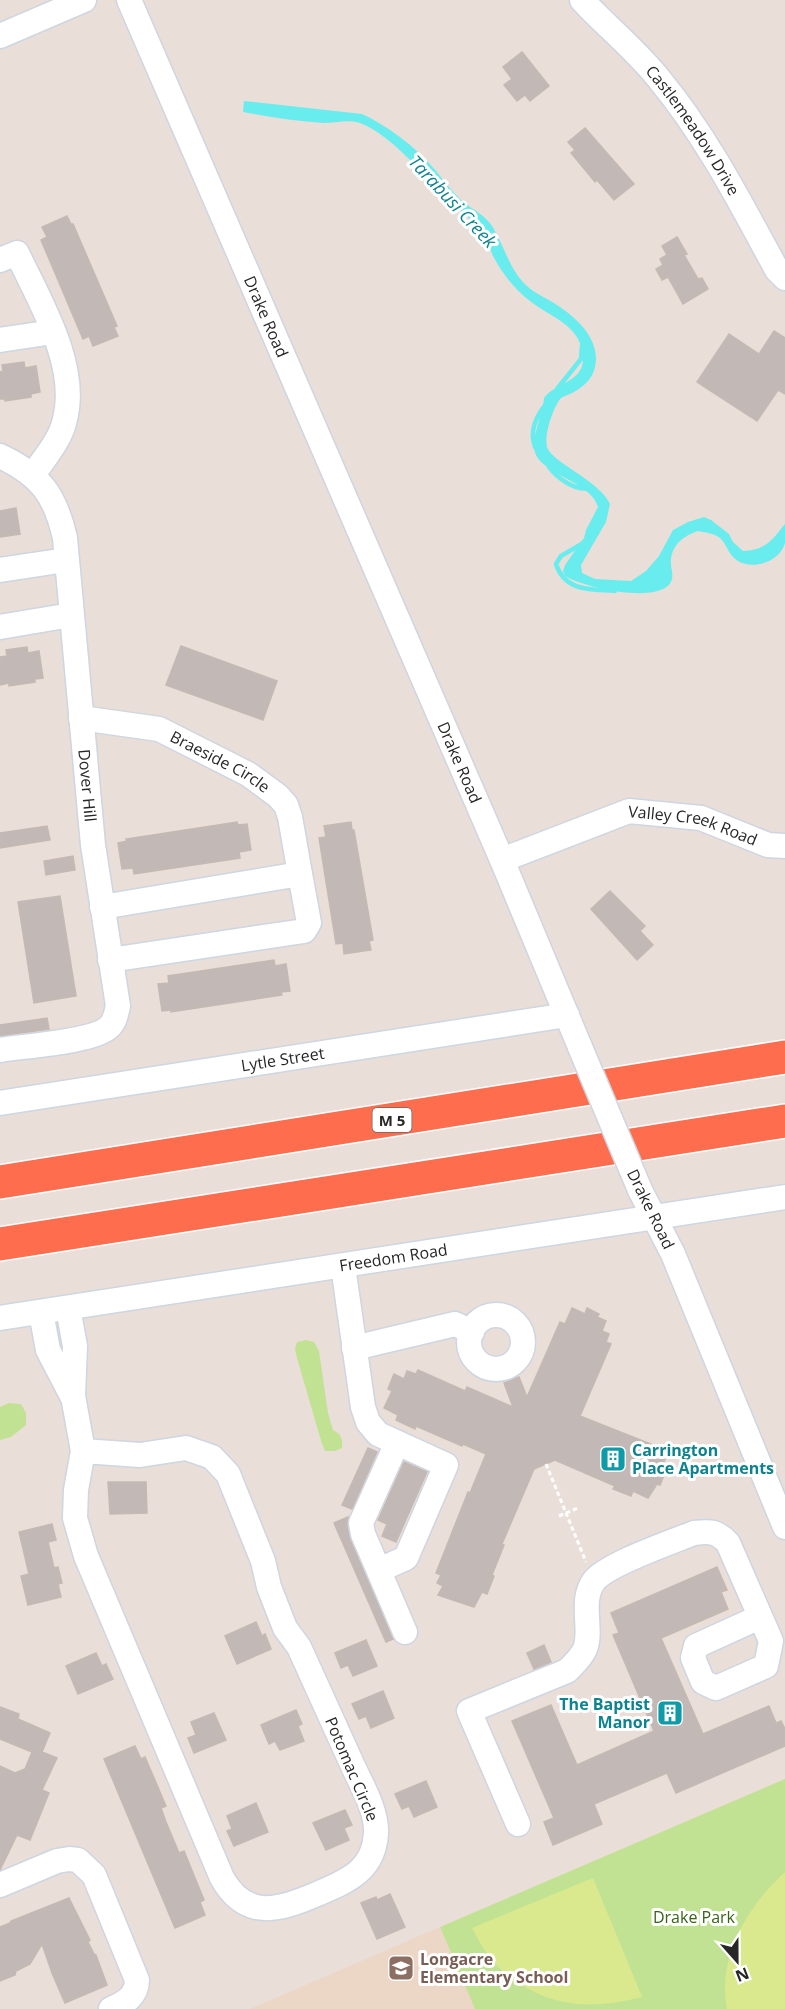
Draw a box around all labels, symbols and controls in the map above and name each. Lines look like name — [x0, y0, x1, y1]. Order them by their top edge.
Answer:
street label: Castlemeadow Drive — [641, 60, 745, 199]
water label: Tarabusi Creek — [404, 149, 503, 253]
street label: Drake Road — [239, 272, 294, 361]
street label: Drake Road — [432, 718, 487, 807]
street label: Braeside Circle — [166, 725, 275, 798]
street label: Dover Hill — [73, 748, 102, 823]
street label: Valley Creek Road — [627, 800, 761, 851]
street label: Lytle Street — [239, 1042, 326, 1076]
road number: M 5 — [372, 1108, 412, 1132]
street label: Drake Road — [622, 1165, 680, 1253]
street label: Freedom Road — [338, 1238, 449, 1277]
place label: Carrington Place Apartments — [632, 1439, 774, 1479]
building icon: Carrington Place Apartments — [598, 1444, 628, 1474]
place label: The Baptist Manor — [559, 1693, 650, 1733]
building icon: The Baptist Manor — [655, 1698, 685, 1728]
street label: Potomac Circle — [320, 1713, 384, 1825]
park label: Drake Park — [653, 1906, 736, 1928]
north arrow — [707, 1931, 767, 1991]
place label: Longacre Elementary School — [420, 1948, 568, 1988]
school or university icon: Longacre Elementary School — [386, 1953, 416, 1983]
text: N — [732, 1962, 752, 1988]

